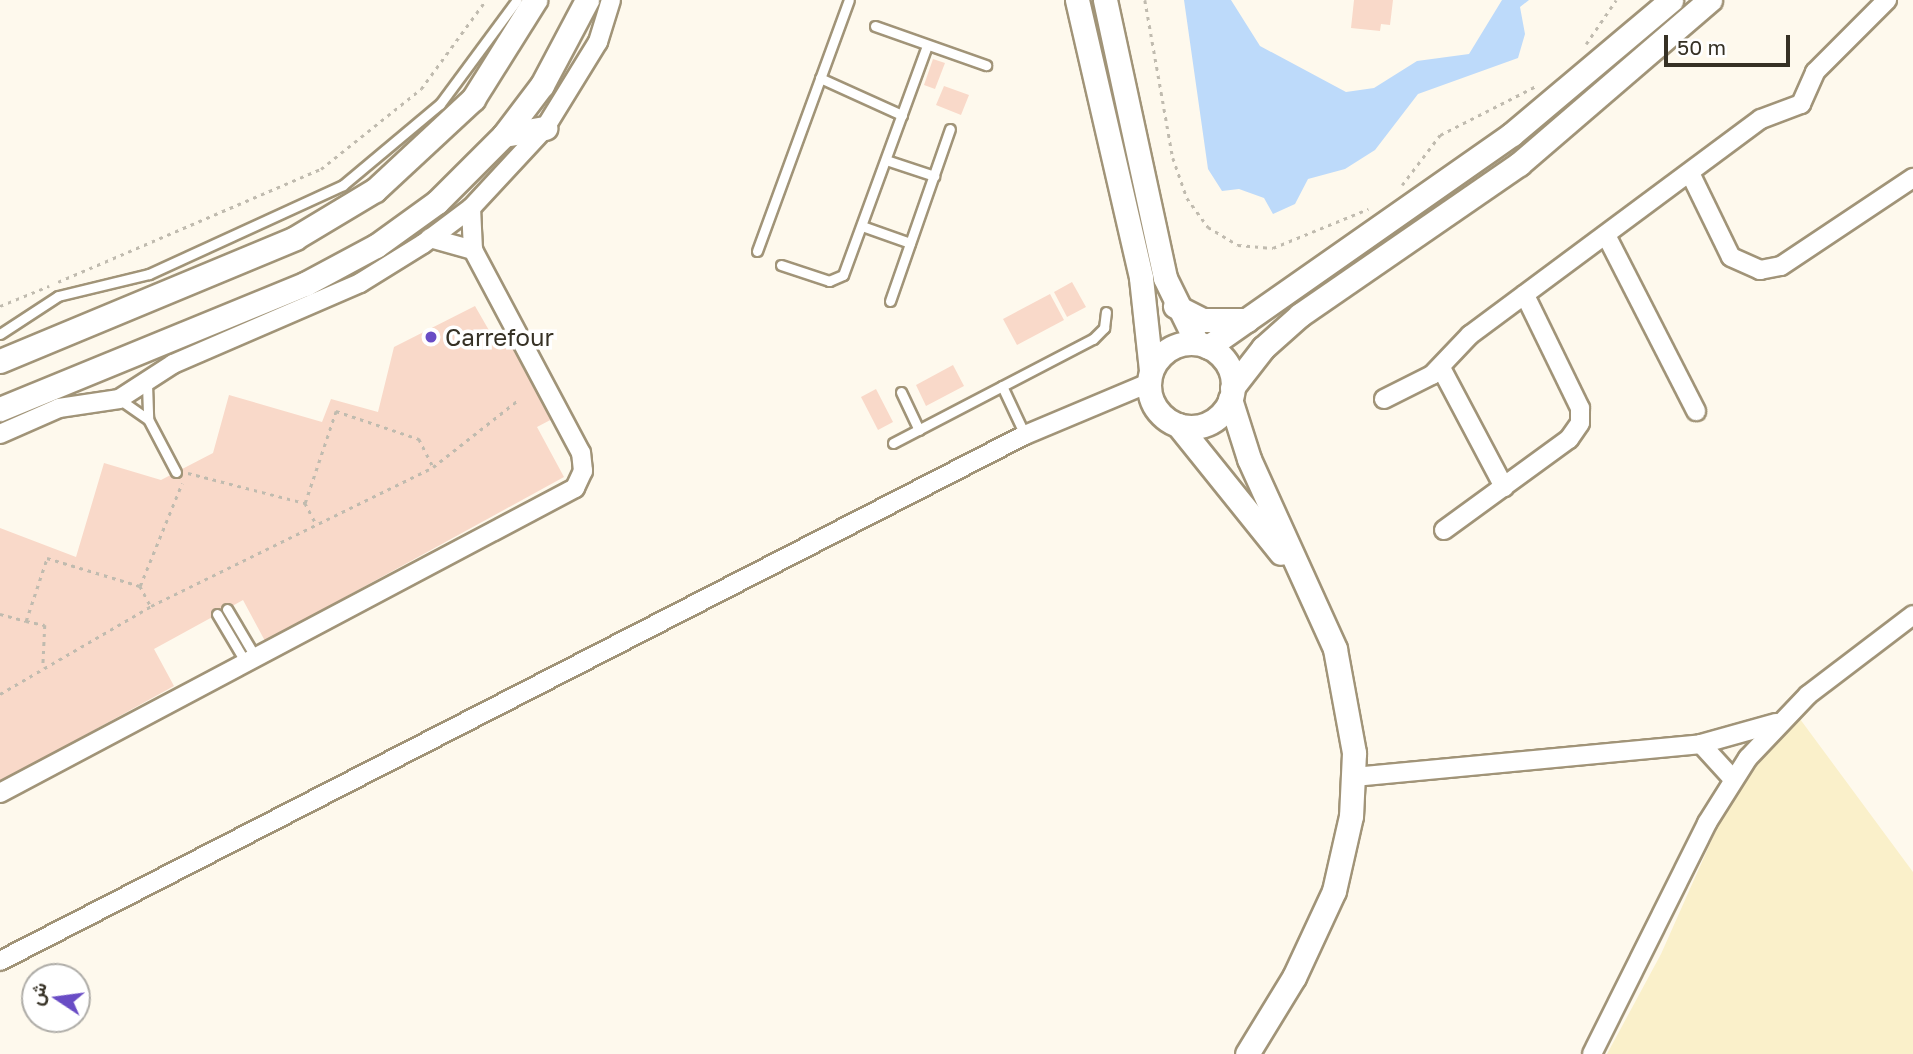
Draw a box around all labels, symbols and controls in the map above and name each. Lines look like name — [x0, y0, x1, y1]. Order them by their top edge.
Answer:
scale bar — [1668, 21, 1794, 65]
text: 50 m — [1677, 34, 1726, 60]
place label: Carrefour — [445, 323, 554, 351]
marker: Carrefour — [423, 329, 439, 345]
north arrow — [21, 963, 91, 1033]
text: ش — [23, 980, 51, 1007]

